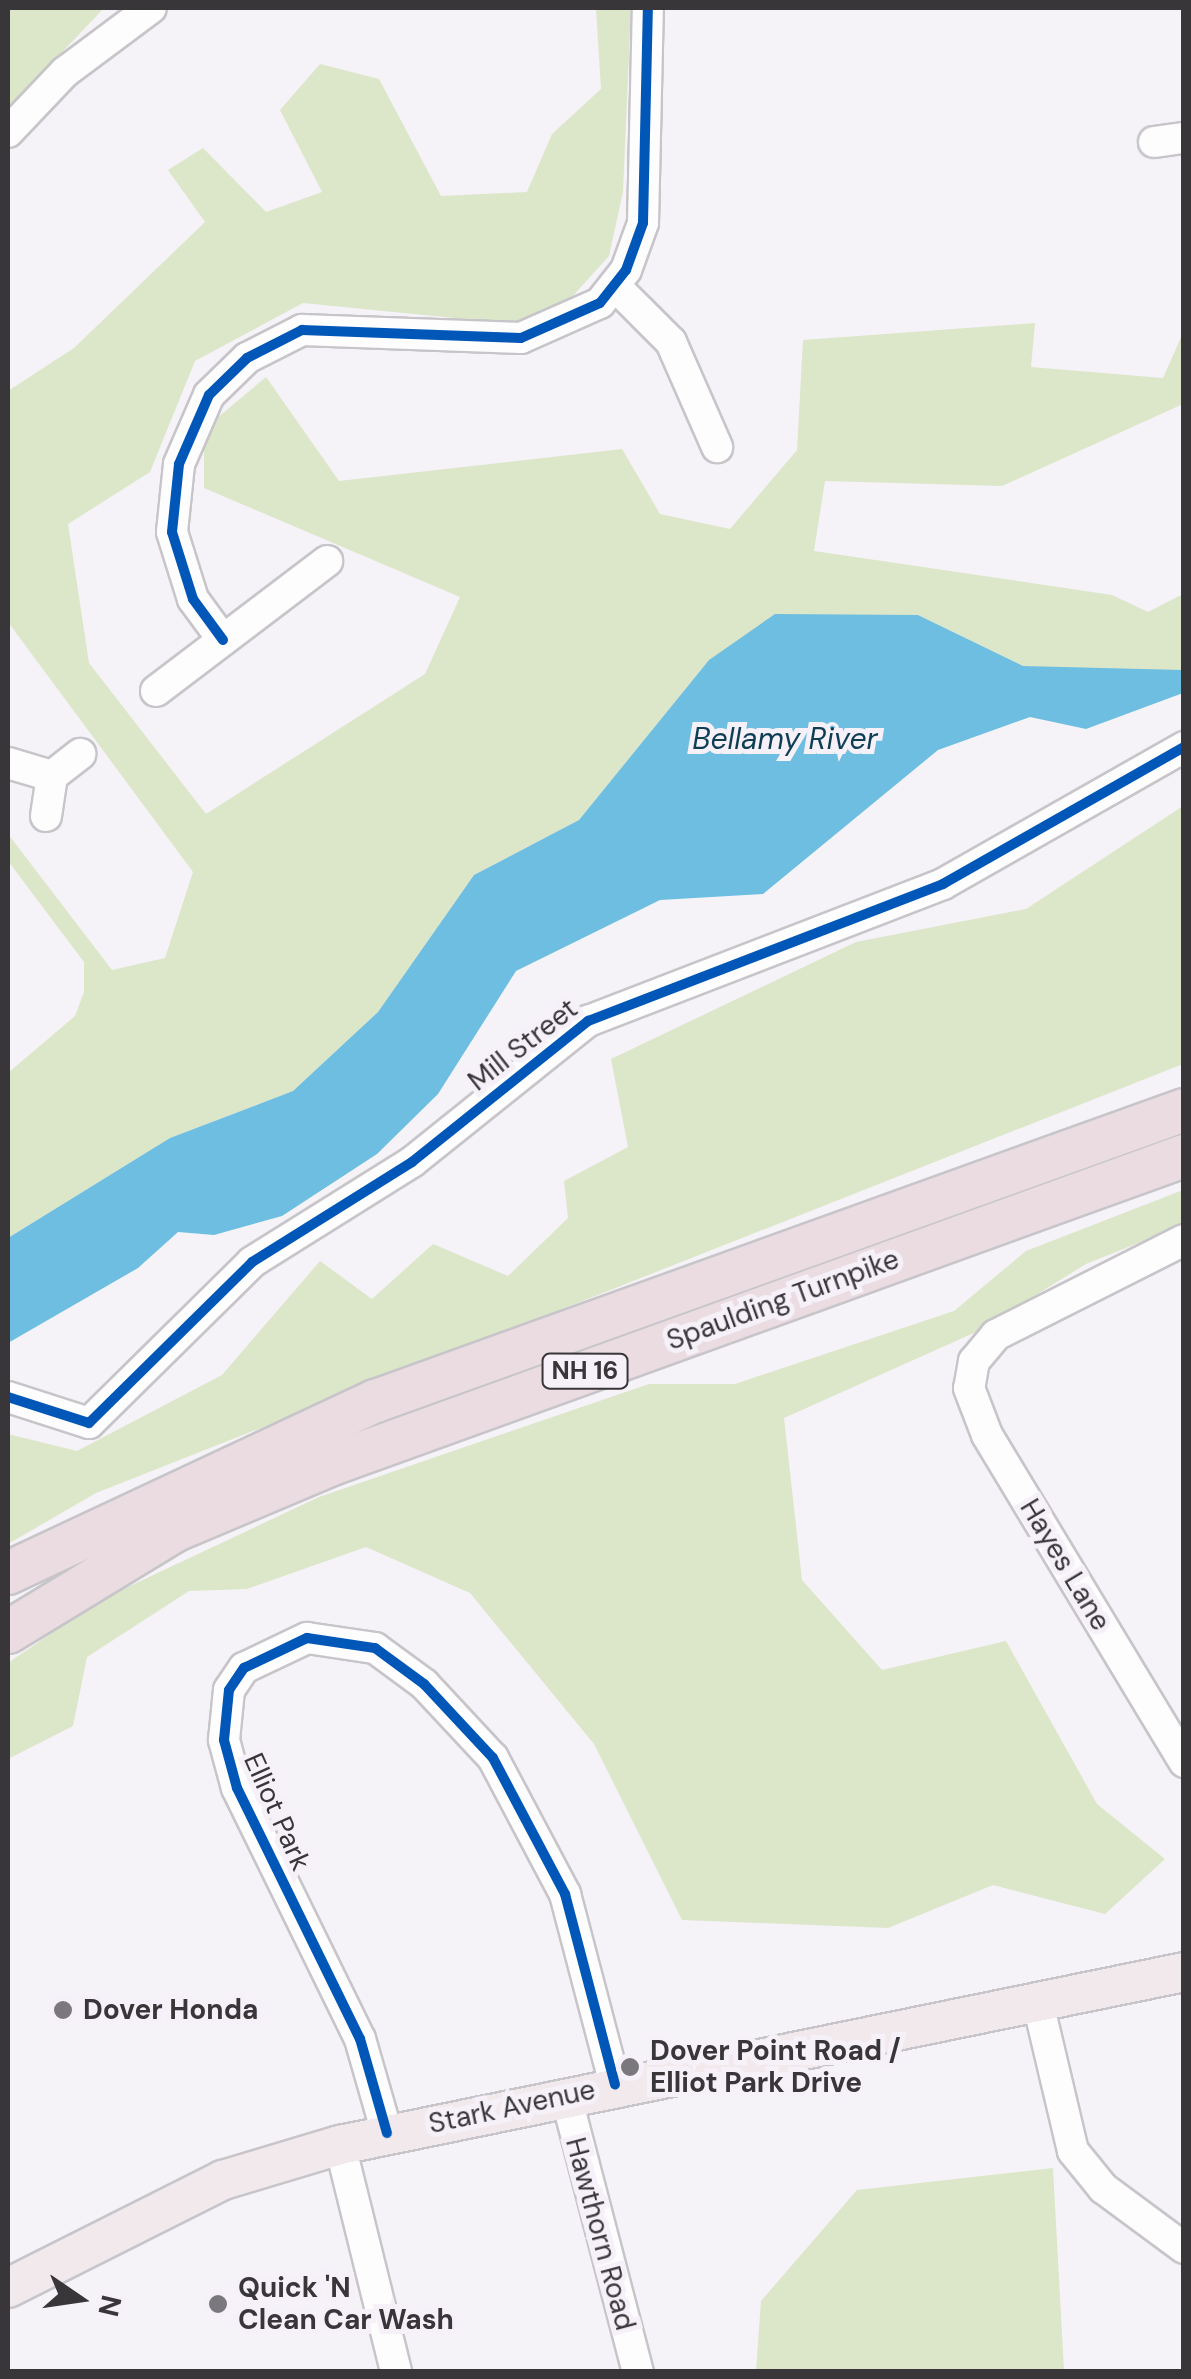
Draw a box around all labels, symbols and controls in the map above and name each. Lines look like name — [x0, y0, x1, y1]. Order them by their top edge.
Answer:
water label: Bellamy River — [692, 721, 878, 757]
street label: Mill Street — [462, 992, 584, 1098]
street label: Spaulding Turnpike — [662, 1242, 904, 1358]
road number: NH 16 — [540, 1351, 630, 1391]
street label: Hayes Lane — [1013, 1493, 1117, 1637]
street label: Elliot Park — [236, 1748, 318, 1876]
place label: Dover Honda — [83, 1993, 258, 2027]
marker: Dover Honda — [52, 1999, 74, 2021]
place label: Dover Point Road / Elliot Park Drive — [650, 2034, 901, 2100]
marker: Dover Point Road / Elliot Park Drive — [619, 2056, 641, 2078]
street label: Stark Avenue — [426, 2073, 598, 2141]
street label: Hawthorn Road — [558, 2134, 642, 2334]
north arrow — [30, 2249, 130, 2349]
place label: Quick 'N Clean Car Wash — [238, 2271, 454, 2337]
text: N — [89, 2292, 130, 2320]
marker: Quick 'N Clean Car Wash — [207, 2293, 229, 2315]

